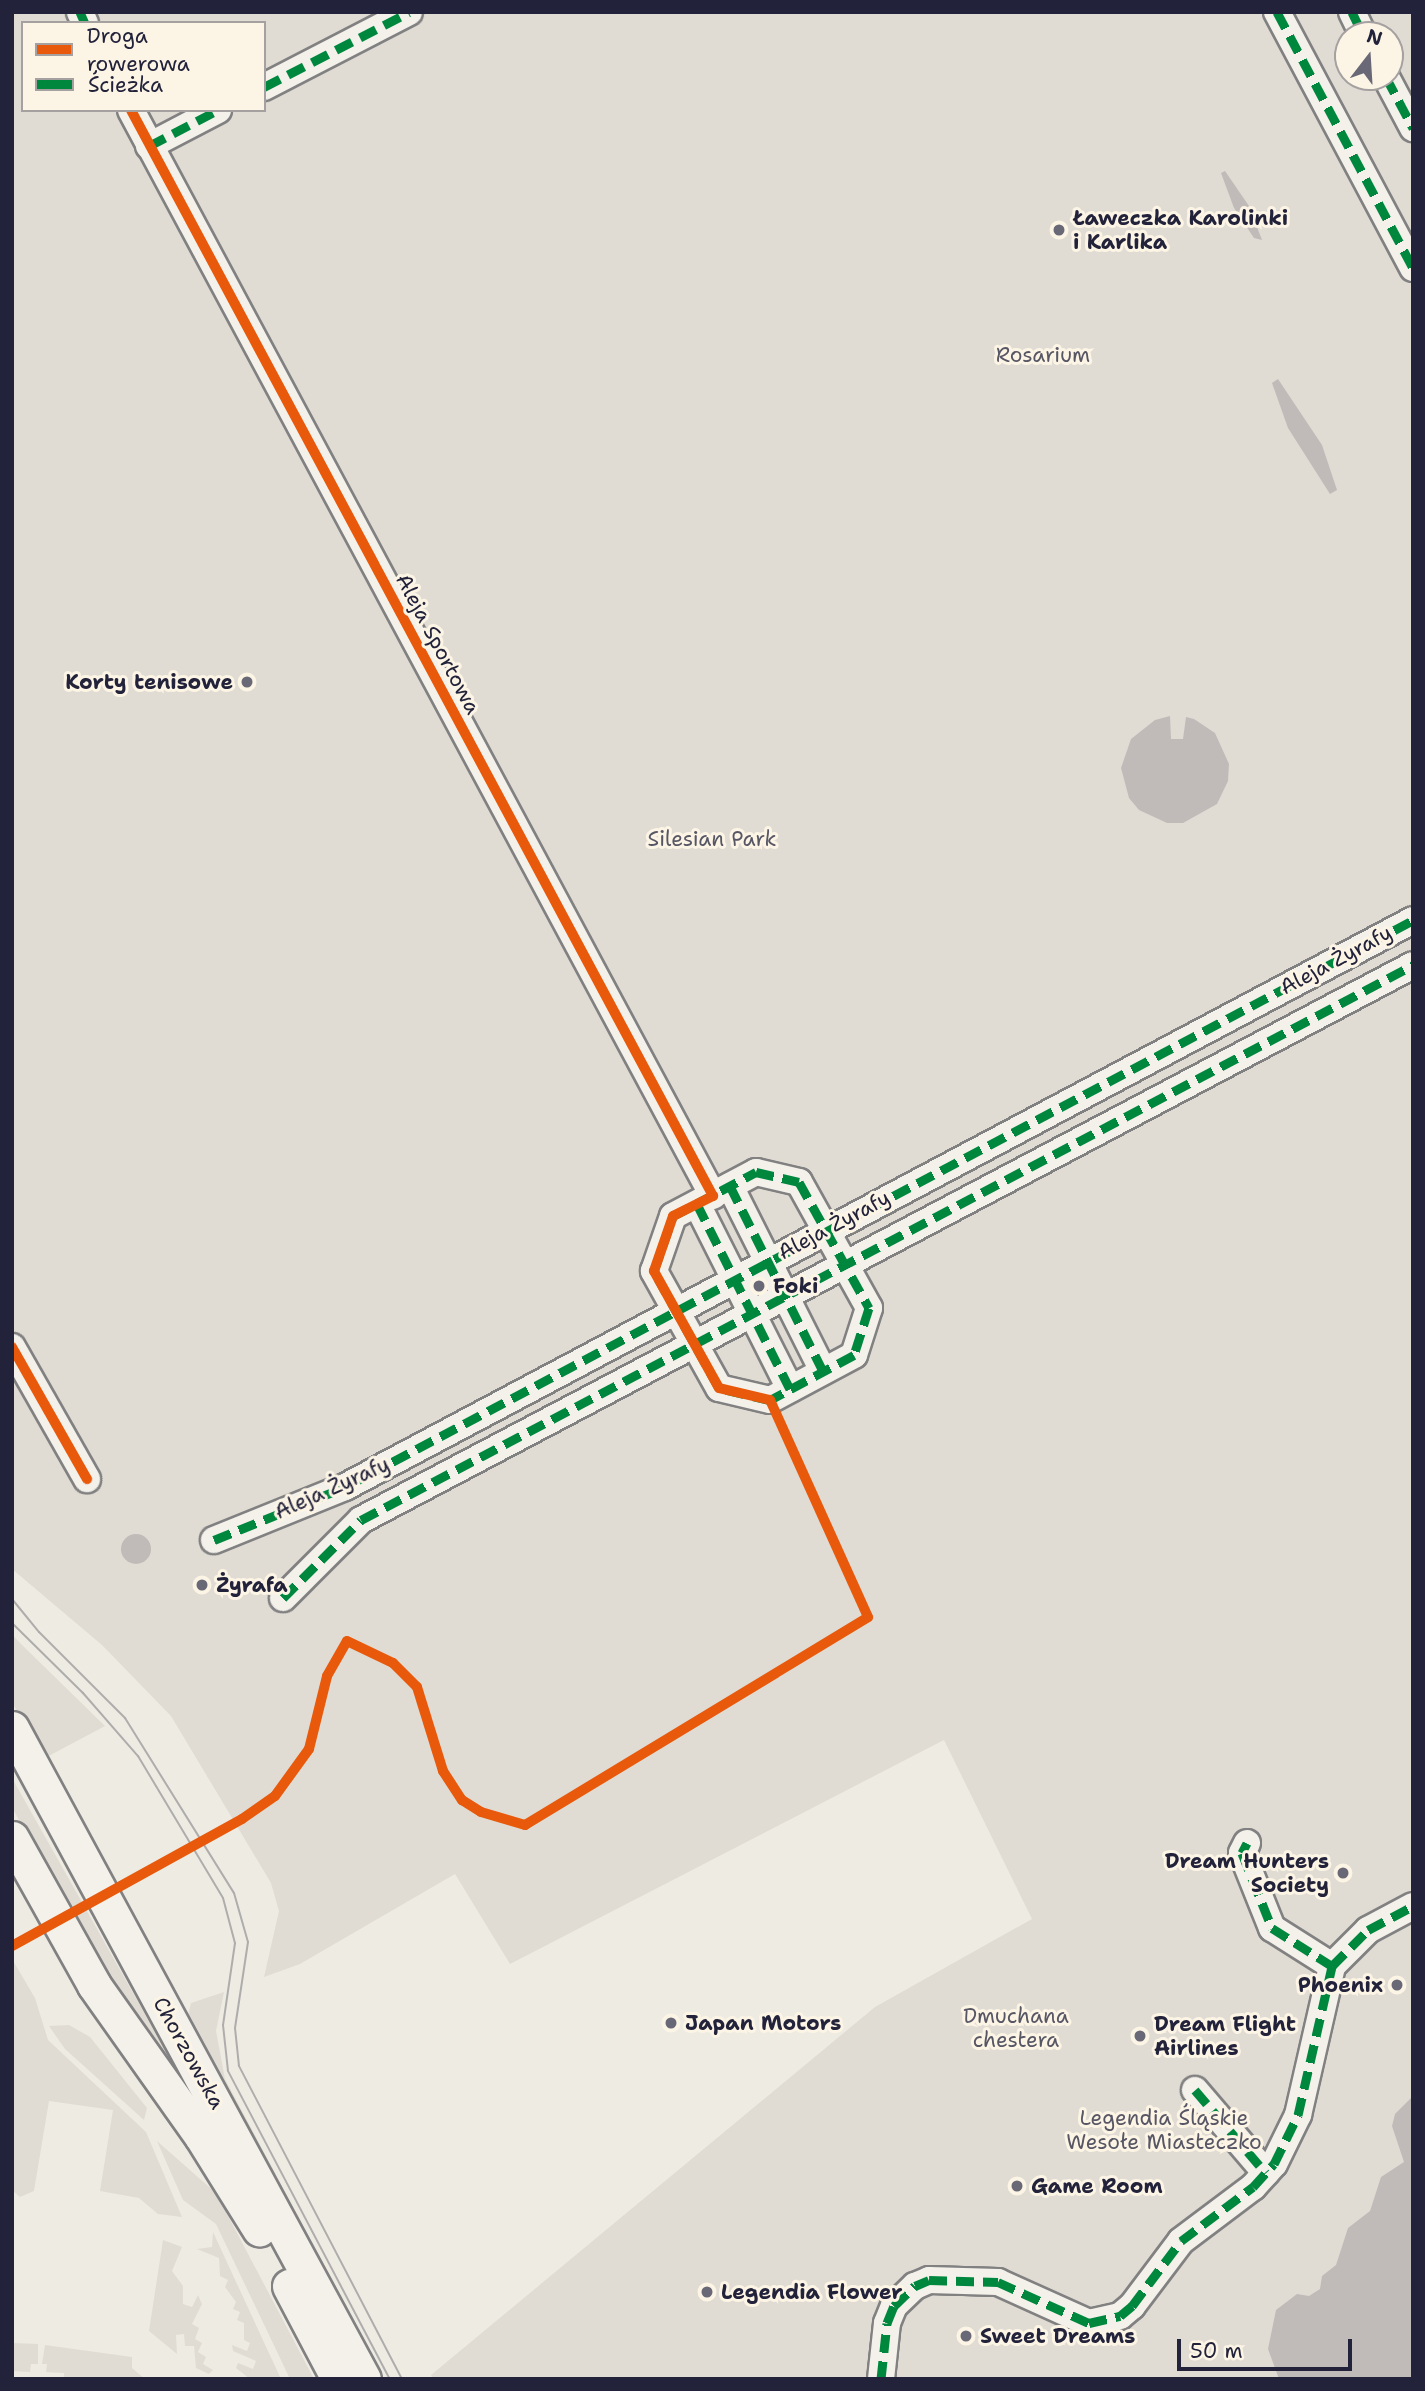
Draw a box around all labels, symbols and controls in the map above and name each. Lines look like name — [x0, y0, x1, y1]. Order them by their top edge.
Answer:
legend — [21, 21, 266, 112]
north arrow — [1334, 21, 1404, 91]
text: Droga rowerowa — [87, 22, 190, 78]
text: N — [1364, 23, 1386, 52]
text: Ścieżka — [88, 71, 163, 99]
place label: Ławeczka Karolinki i Karlika — [1073, 205, 1288, 255]
marker: Ławeczka Karolinki i Karlika — [1051, 222, 1067, 238]
park label: Rosarium — [996, 342, 1090, 368]
street label: Aleja Sportowa — [390, 569, 486, 719]
place label: Korty tenisowe — [65, 669, 233, 695]
marker: Korty tenisowe — [239, 674, 255, 690]
park label: Silesian Park — [648, 826, 776, 852]
street label: Aleja Żyrafy — [1276, 920, 1396, 1000]
street label: Aleja Żyrafy — [774, 1185, 894, 1265]
place label: Foki — [773, 1273, 818, 1299]
marker: Foki — [751, 1278, 767, 1294]
street label: Aleja Żyrafy — [271, 1451, 393, 1525]
place label: Żyrafa — [216, 1572, 288, 1598]
marker: Żyrafa — [194, 1577, 210, 1593]
place label: Dream Hunters Society — [1165, 1848, 1329, 1898]
marker: Dream Hunters Society — [1335, 1865, 1351, 1881]
place label: Phoenix — [1298, 1972, 1383, 1998]
marker: Phoenix — [1389, 1977, 1405, 1993]
street label: Chorzowska — [148, 1993, 230, 2113]
park label: Dmuchana chestera — [963, 2003, 1069, 2053]
place label: Japan Motors — [685, 2010, 841, 2036]
place label: Dream Flight Airlines — [1154, 2011, 1296, 2061]
marker: Japan Motors — [663, 2015, 679, 2031]
marker: Dream Flight Airlines — [1132, 2028, 1148, 2044]
park label: Legendia Śląskie Wesołe Miasteczko — [1066, 2105, 1262, 2155]
place label: Game Room — [1031, 2173, 1163, 2199]
marker: Game Room — [1009, 2178, 1025, 2194]
place label: Legendia Flower — [721, 2279, 903, 2305]
marker: Legendia Flower — [699, 2284, 715, 2300]
place label: Sweet Dreams — [980, 2323, 1135, 2349]
scale bar — [1180, 2324, 1355, 2368]
marker: Sweet Dreams — [958, 2328, 974, 2344]
text: 50 m — [1190, 2337, 1243, 2365]

